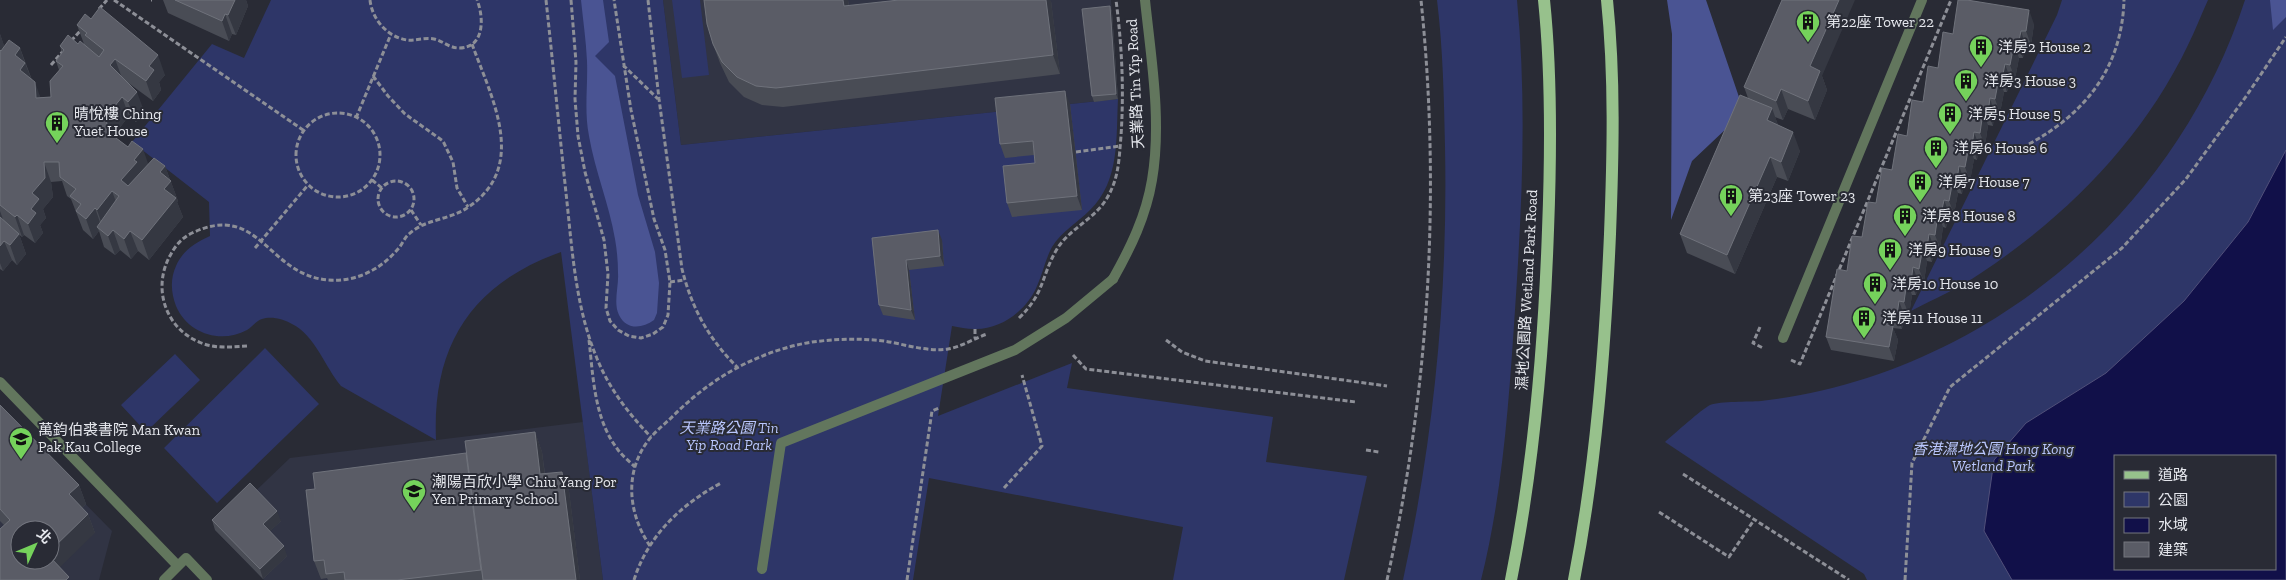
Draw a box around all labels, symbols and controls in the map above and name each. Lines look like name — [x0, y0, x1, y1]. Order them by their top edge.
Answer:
building icon: 第22座 Tower 22 — [1795, 9, 1821, 43]
place label: 第22座 Tower 22 — [1826, 13, 1934, 31]
street label: 天業路 Tin Yip Road — [1123, 18, 1147, 150]
building icon: 洋房2 House 2 — [1968, 34, 1994, 68]
place label: 洋房2 House 2 — [1998, 38, 2091, 56]
building icon: 洋房3 House 3 — [1953, 68, 1979, 102]
place label: 洋房3 House 3 — [1984, 72, 2076, 90]
building icon: 洋房5 House 5 — [1937, 101, 1963, 135]
place label: 晴悅樓 Ching Yuet House — [73, 105, 162, 140]
place label: 洋房5 House 5 — [1968, 105, 2061, 123]
building icon: 晴悅樓 Ching Yuet House — [44, 110, 70, 144]
building icon: 洋房6 House 6 — [1923, 135, 1949, 169]
place label: 洋房6 House 6 — [1954, 139, 2047, 157]
building icon: 洋房7 House 7 — [1907, 169, 1933, 203]
place label: 洋房7 House 7 — [1938, 173, 2030, 191]
building icon: 第23座 Tower 23 — [1718, 183, 1744, 217]
place label: 第23座 Tower 23 — [1748, 187, 1855, 205]
street label: 濕地公園路 Wetland Park Road — [1513, 188, 1541, 391]
building icon: 洋房8 House 8 — [1892, 203, 1918, 237]
place label: 洋房8 House 8 — [1922, 207, 2016, 225]
building icon: 洋房9 House 9 — [1877, 237, 1903, 271]
place label: 洋房9 House 9 — [1908, 241, 2001, 259]
building icon: 洋房10 House 10 — [1862, 271, 1888, 305]
place label: 洋房10 House 10 — [1892, 275, 1998, 293]
building icon: 洋房11 House 11 — [1851, 305, 1877, 339]
place label: 洋房11 House 11 — [1882, 309, 1983, 327]
park label: 天業路公園 Tin Yip Road Park — [679, 419, 779, 454]
place label: 萬鈞伯裘書院 Man Kwan Pak Kau College — [38, 421, 201, 456]
school or university icon: 萬鈞伯裘書院 Man Kwan Pak Kau College — [8, 426, 34, 460]
park label: 香港濕地公園 Hong Kong Wetland Park — [1912, 440, 2074, 475]
legend — [2114, 455, 2276, 570]
text: 道路 — [2158, 466, 2188, 484]
place label: 潮陽百欣小學 Chiu Yang Por Yen Primary School — [431, 473, 617, 508]
school or university icon: 潮陽百欣小學 Chiu Yang Por Yen Primary School — [401, 478, 427, 512]
text: 公園 — [2158, 491, 2188, 509]
text: 水域 — [2158, 516, 2188, 534]
north arrow — [10, 520, 60, 570]
text: 北 — [33, 525, 55, 547]
text: 建築 — [2158, 541, 2188, 559]

